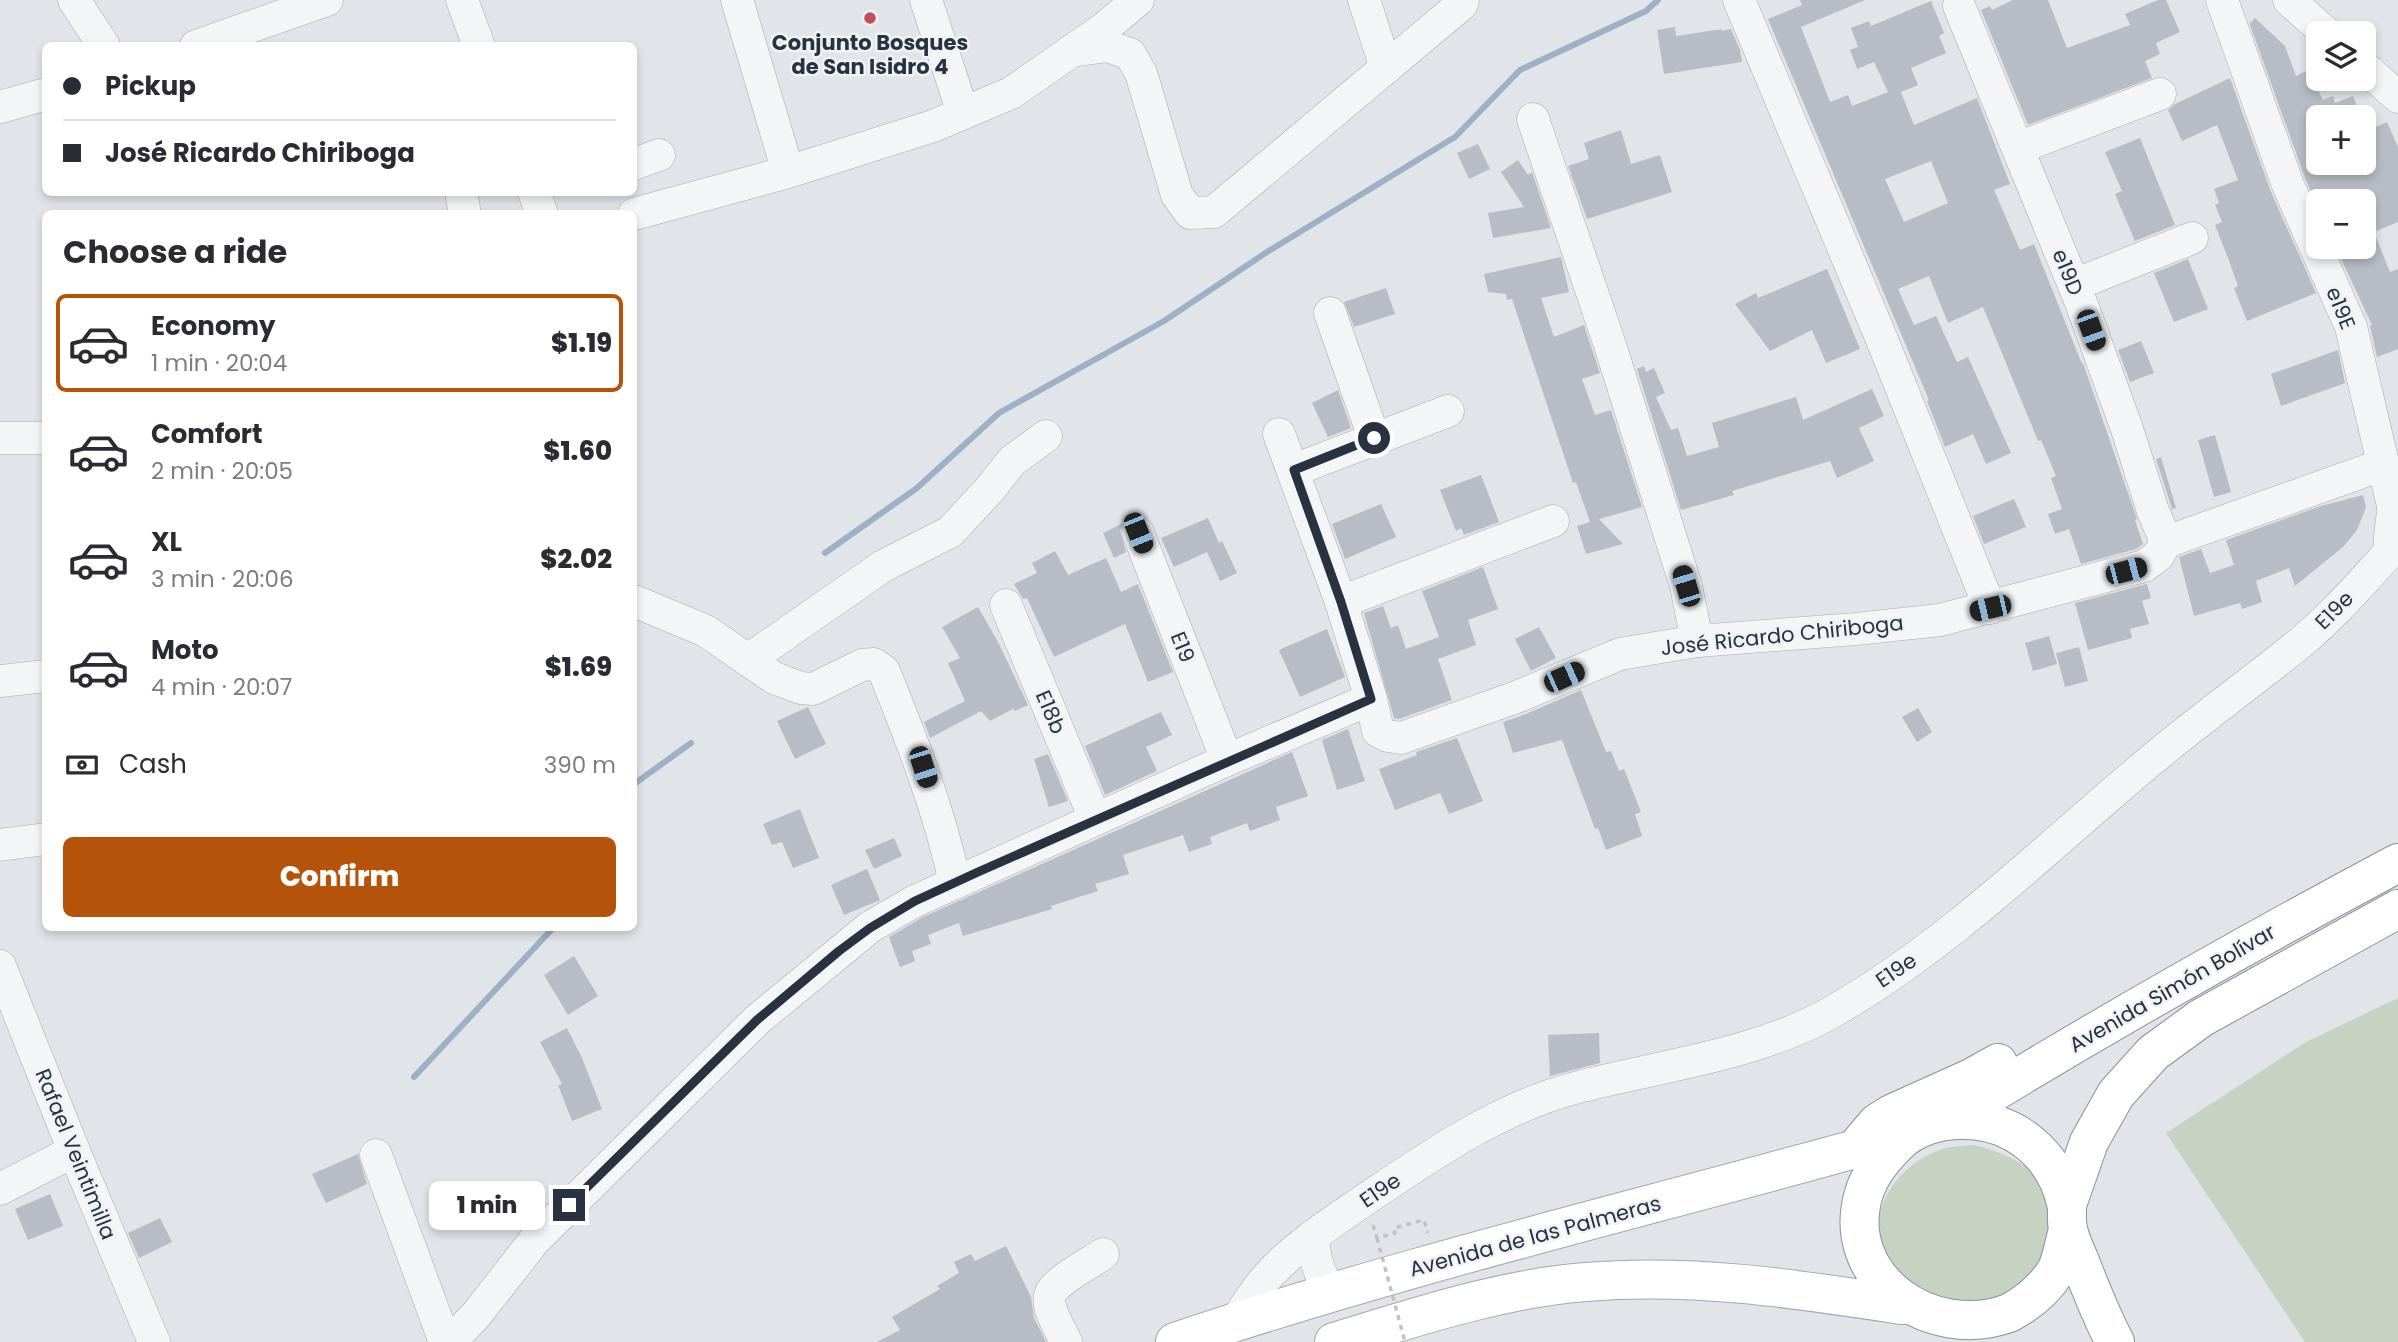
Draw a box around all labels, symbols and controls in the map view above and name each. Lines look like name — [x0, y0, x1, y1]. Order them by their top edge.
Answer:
marker: Conjunto Bosques de San Isidro 4 — [862, 10, 878, 26]
map controls — [2306, 21, 2376, 259]
button: layers — [2306, 21, 2376, 91]
place label: Conjunto Bosques de San Isidro 4 — [772, 28, 968, 81]
text: Pickup — [105, 68, 196, 104]
button: + — [2306, 105, 2376, 175]
text: José Ricardo Chiriboga — [105, 135, 415, 171]
button: − — [2306, 189, 2376, 259]
text: Choose a ride — [63, 229, 287, 274]
street label: e19D — [2046, 244, 2090, 300]
street label: e19E — [2319, 282, 2363, 334]
car — [2074, 307, 2109, 353]
text: Economy — [151, 308, 275, 344]
icon: car — [67, 312, 130, 375]
text: $1.19 — [551, 325, 612, 361]
text: 1 min · 20:04 — [151, 347, 287, 379]
text: Comfort — [151, 416, 263, 452]
icon: car — [67, 420, 130, 483]
route start — [1358, 422, 1390, 454]
text: $1.60 — [543, 433, 612, 469]
text: 2 min · 20:05 — [151, 455, 293, 487]
car — [1121, 510, 1156, 556]
text: XL — [151, 524, 182, 560]
icon: car — [67, 528, 130, 591]
text: $2.02 — [540, 541, 612, 577]
car — [2103, 555, 2150, 587]
text: 3 min · 20:06 — [151, 563, 294, 595]
car — [1670, 563, 1703, 609]
street label: E19e — [2308, 584, 2360, 636]
car — [1968, 593, 2013, 623]
street label: José Ricardo Chiriboga — [1659, 608, 1905, 662]
street label: E19 — [1164, 627, 1202, 667]
text: Moto — [151, 632, 219, 668]
icon: car — [67, 636, 130, 699]
text: $1.69 — [545, 649, 612, 685]
car — [1541, 659, 1588, 695]
text: 4 min · 20:07 — [151, 671, 292, 703]
street label: E18b — [1029, 686, 1073, 738]
car — [907, 744, 940, 790]
icon: cash — [63, 746, 101, 784]
text: Cash — [119, 746, 187, 782]
text: 390 m — [544, 749, 616, 781]
button: Confirm — [63, 837, 616, 917]
street label: Avenida Simón Bolívar — [2064, 917, 2281, 1059]
street label: E19e — [1870, 946, 1922, 994]
street label: Rafael Veintimilla — [28, 1064, 124, 1244]
street label: E19e — [1354, 1166, 1406, 1214]
callout: 1 min — [429, 1180, 544, 1230]
street label: Avenida de las Palmeras — [1406, 1188, 1664, 1284]
text: 1 min — [457, 1189, 517, 1221]
route end — [553, 1189, 585, 1221]

